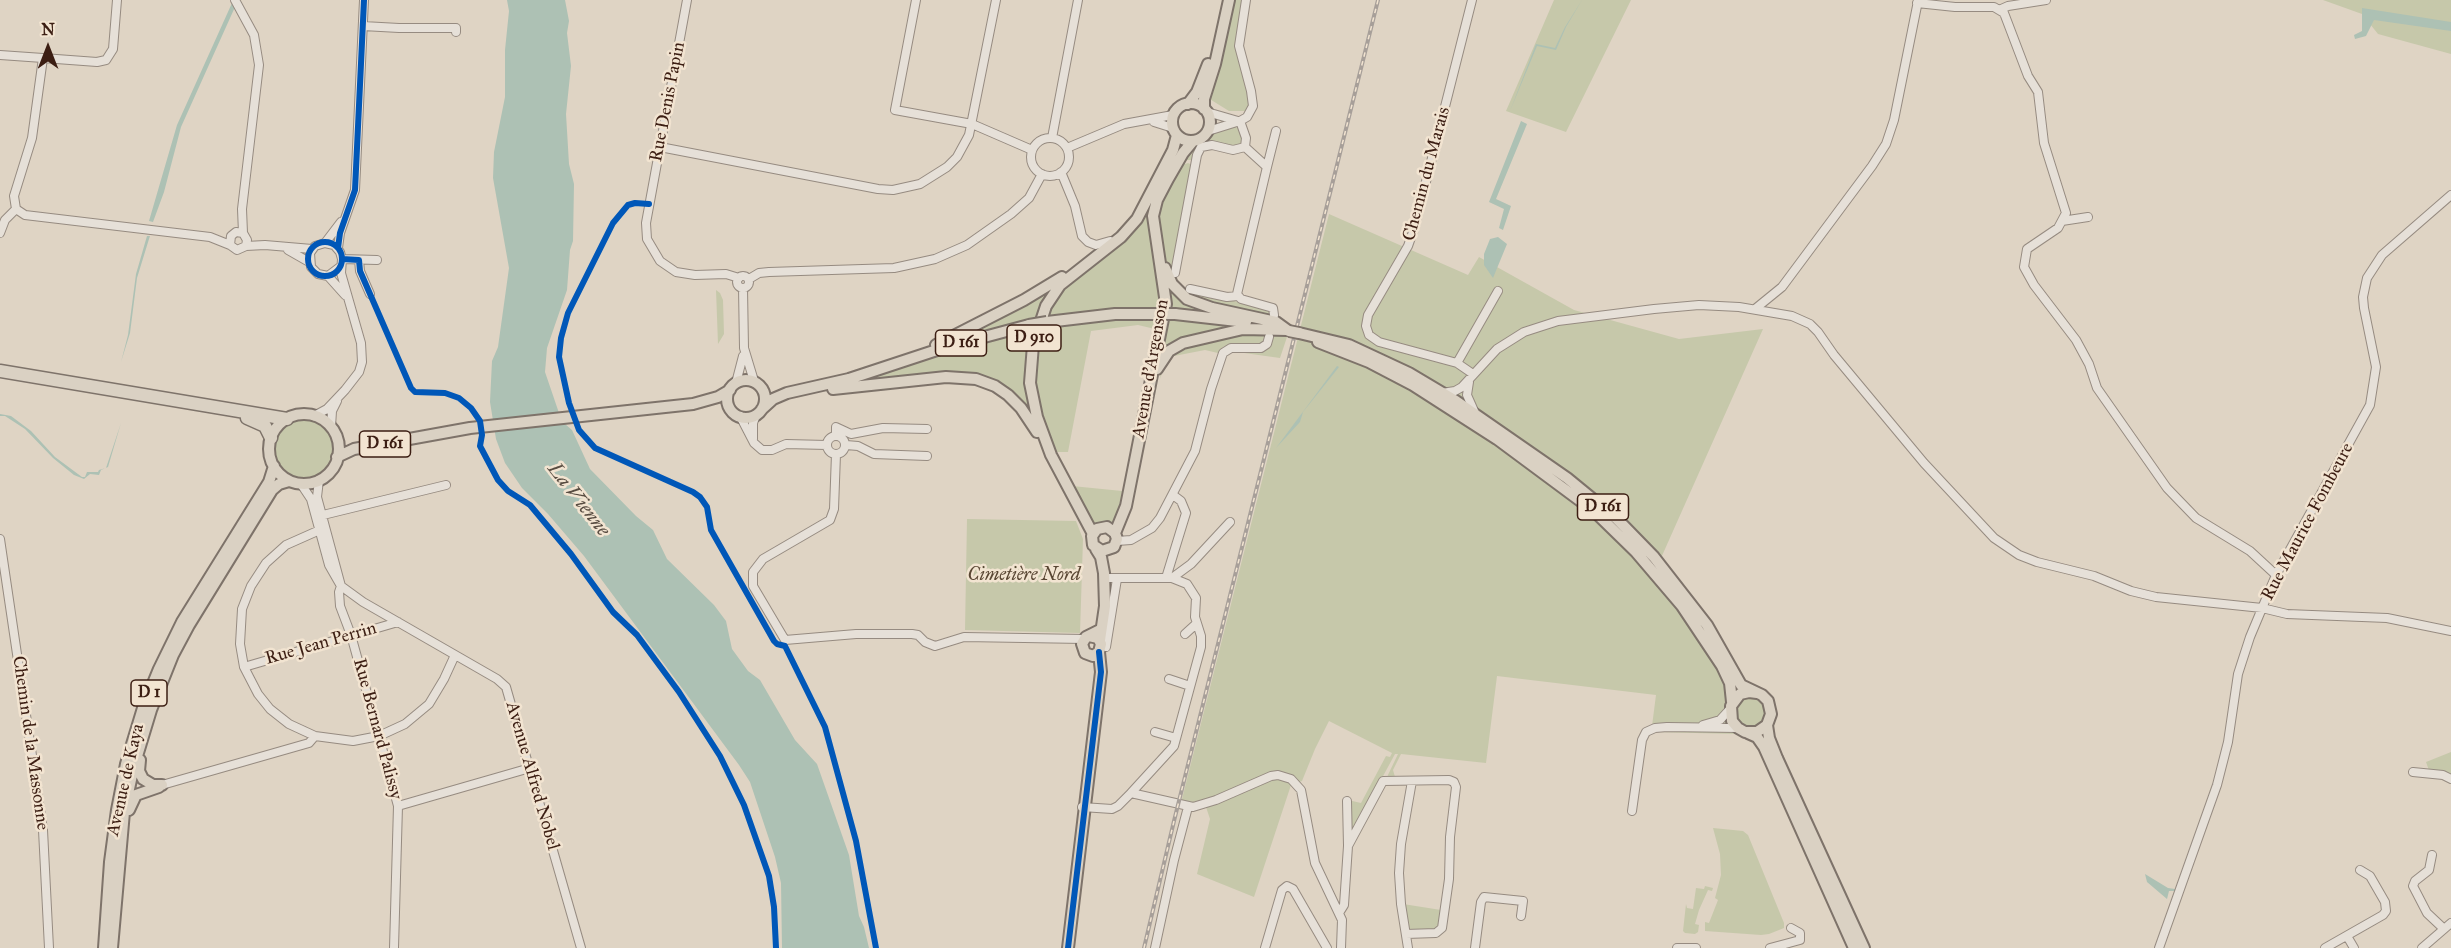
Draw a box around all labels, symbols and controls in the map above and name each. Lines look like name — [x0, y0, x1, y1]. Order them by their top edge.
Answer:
north arrow — [18, 18, 78, 78]
text: N — [41, 20, 55, 39]
street label: Rue Denis Papin — [646, 40, 690, 164]
street label: Chemin du Marais — [1399, 105, 1455, 243]
street label: Avenue d'Argenson — [1128, 298, 1174, 440]
road number: D 910 — [1007, 325, 1061, 351]
road number: D 161 — [936, 330, 986, 356]
road number: D 161 — [360, 431, 410, 457]
street label: Rue Maurice Fombeure — [2257, 440, 2359, 604]
water label: La Vienne — [542, 458, 614, 542]
road number: D 161 — [1578, 494, 1628, 520]
park label: Cimetière Nord — [968, 565, 1080, 587]
street label: Rue Jean Perrin — [263, 618, 379, 670]
street label: Chemin de la Massonne — [7, 655, 53, 831]
street label: Rue Bernard Palissy — [348, 656, 406, 802]
road number: D 1 — [131, 680, 167, 706]
street label: Avenue Alfred Nobel — [500, 699, 564, 853]
street label: Avenue de Kaya — [103, 722, 149, 838]

